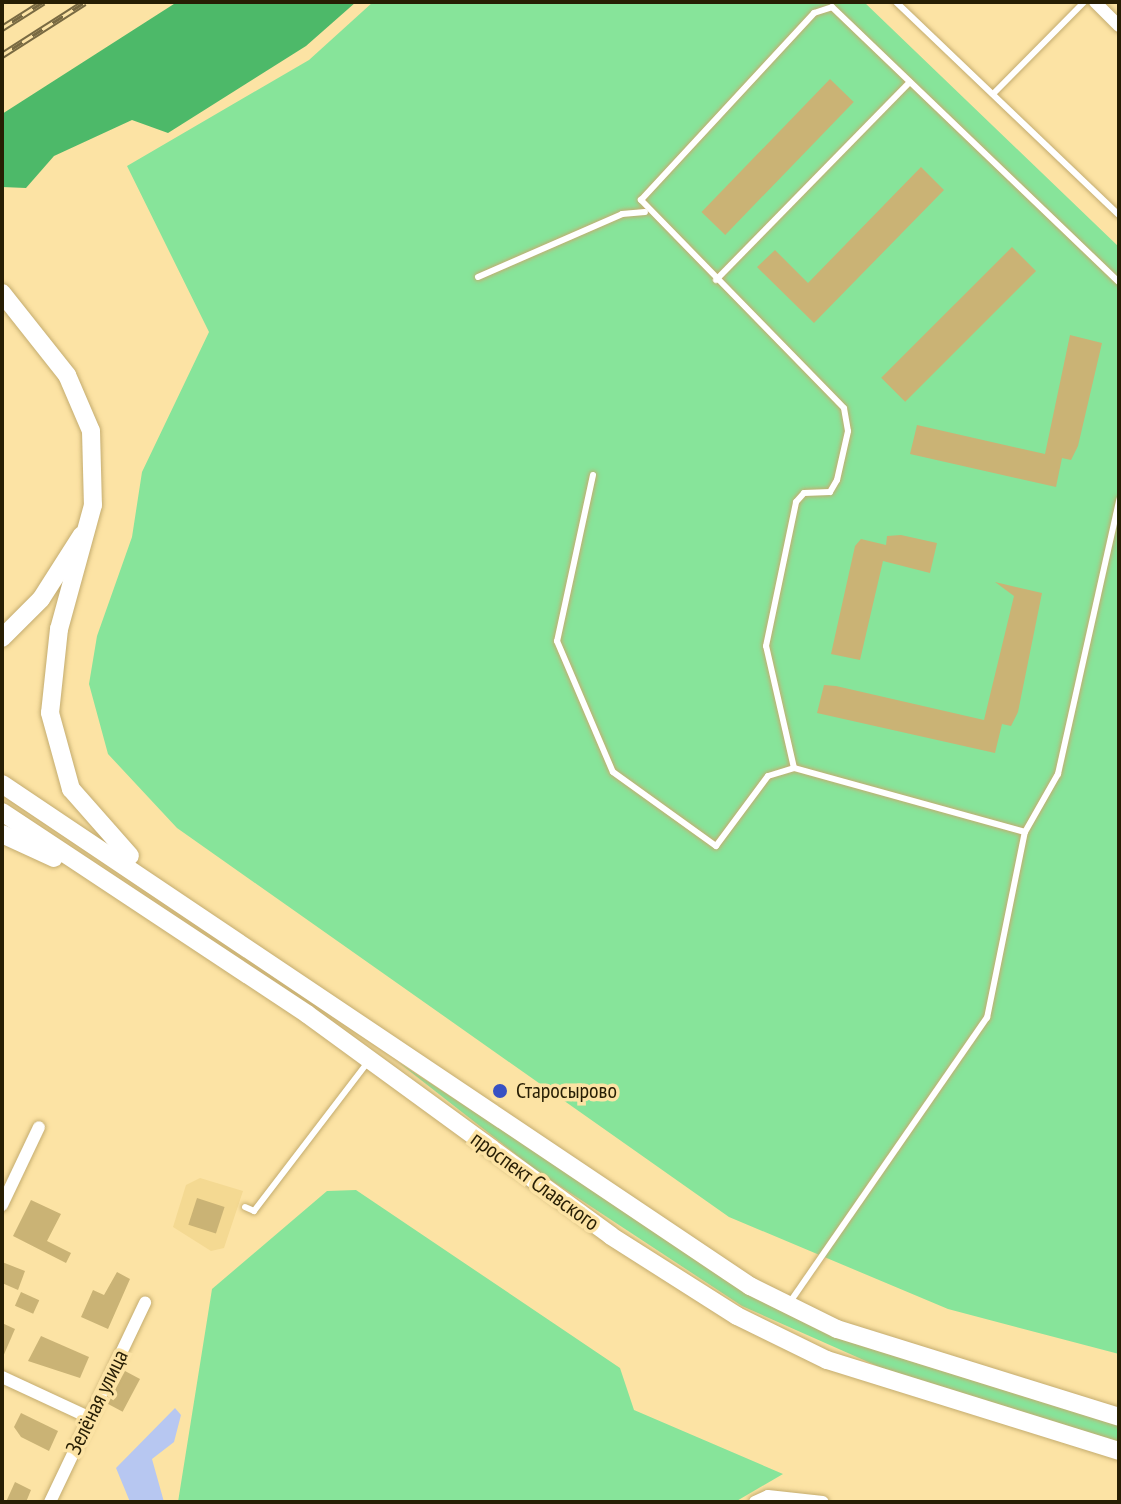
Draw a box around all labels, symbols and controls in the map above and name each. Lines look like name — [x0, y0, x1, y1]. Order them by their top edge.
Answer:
place label: Старосырово — [516, 1078, 617, 1104]
marker: Старосырово — [491, 1082, 509, 1100]
street label: проспект Славского — [466, 1126, 604, 1236]
street label: Зелёная улица — [60, 1345, 134, 1459]

